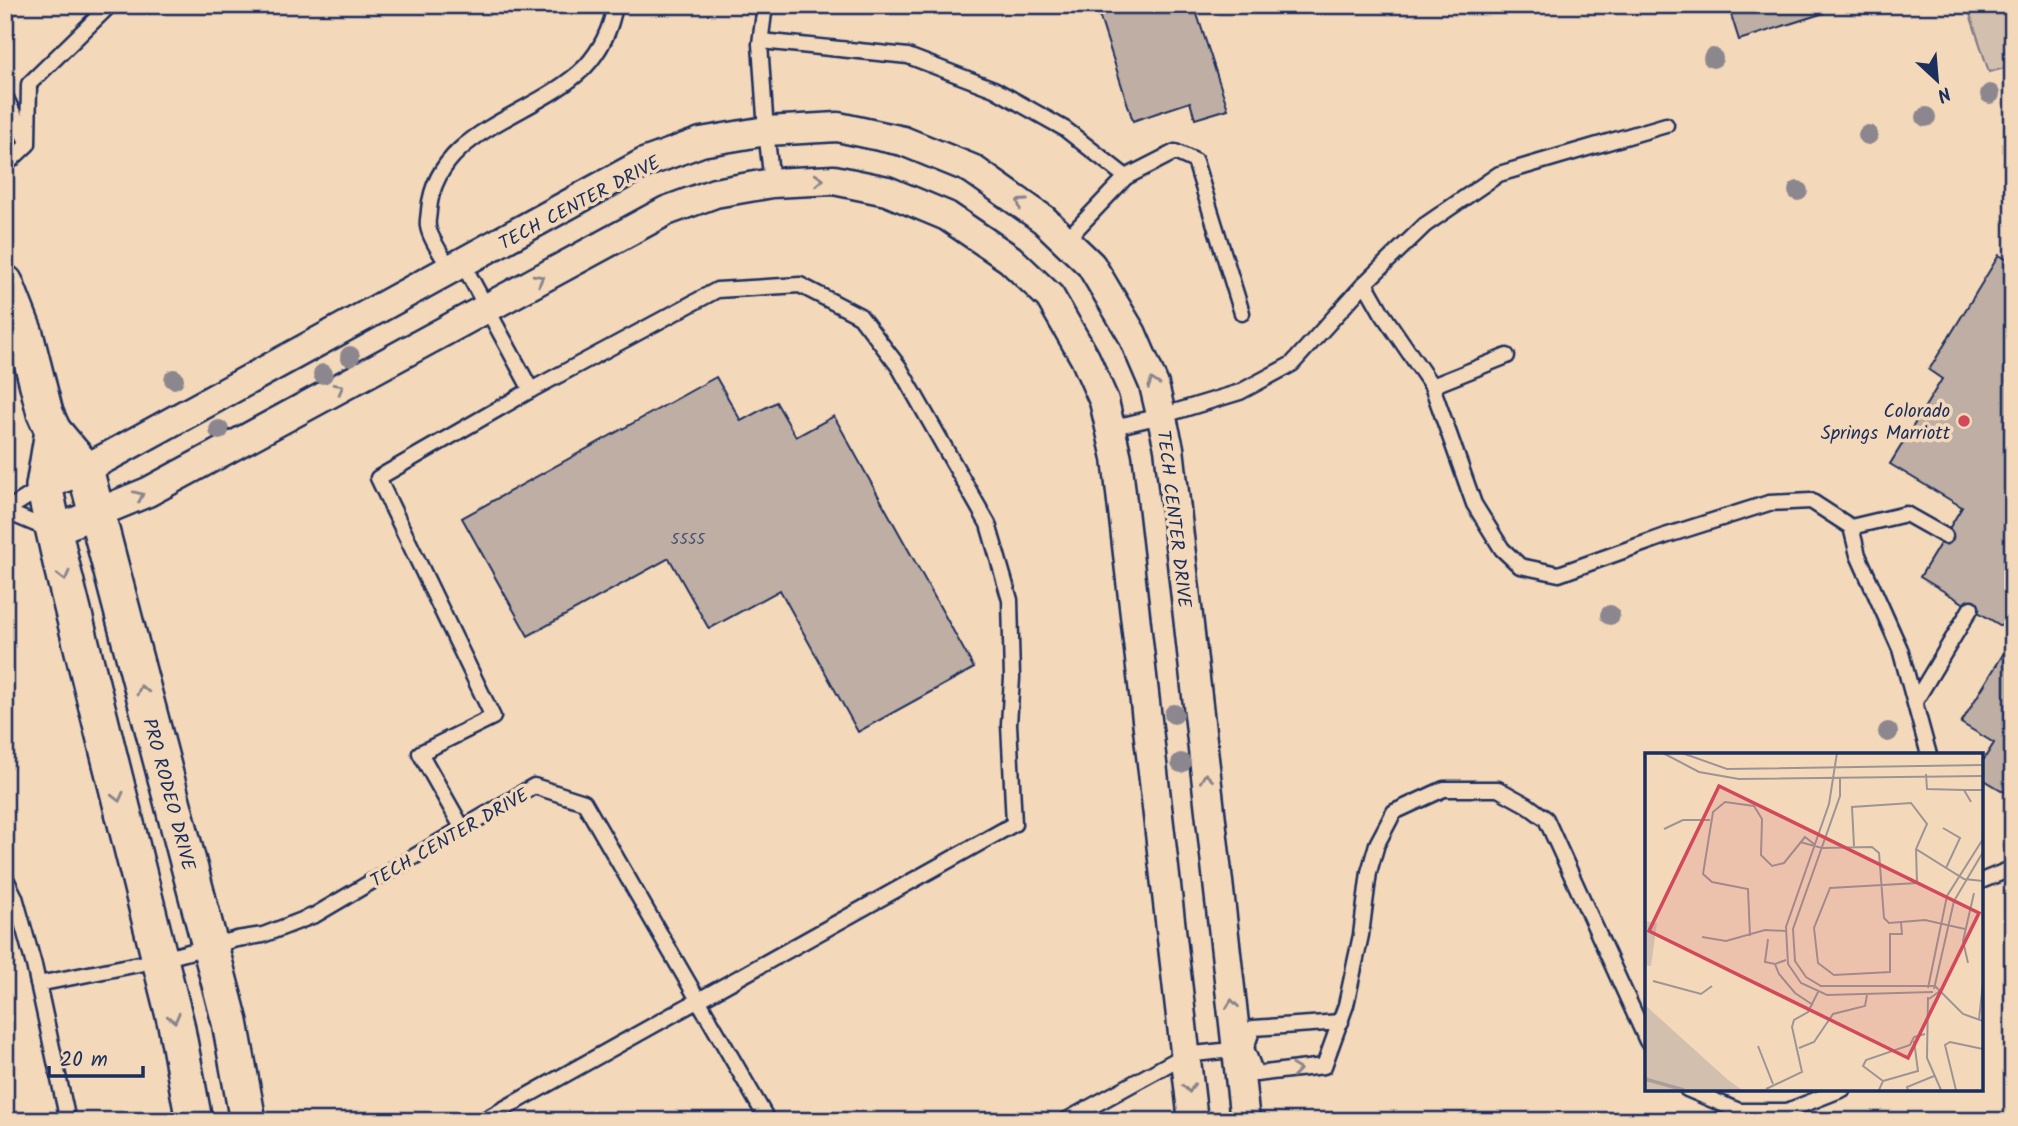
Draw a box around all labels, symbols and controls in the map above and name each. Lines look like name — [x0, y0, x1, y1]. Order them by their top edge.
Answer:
north arrow — [1902, 46, 1972, 116]
text: N — [1932, 77, 1956, 110]
street label: TECH CENTER DRIVE — [494, 148, 667, 259]
one-way arrow — [813, 173, 824, 188]
one-way arrow — [1016, 199, 1029, 211]
one-way arrow — [532, 274, 544, 288]
one-way arrow — [1147, 378, 1161, 390]
one-way arrow — [332, 383, 344, 396]
place label: Colorado Springs Marriott — [1821, 397, 1951, 449]
marker: Colorado Springs Marriott — [1956, 413, 1972, 429]
street label: TECH CENTER DRIVE — [1147, 429, 1199, 611]
one-way arrow — [132, 490, 144, 504]
house number: 5555 — [671, 527, 707, 552]
one-way arrow — [56, 570, 70, 582]
one-way arrow — [136, 684, 150, 696]
street label: PRO RODEO DRIVE — [133, 715, 203, 875]
inset map — [1645, 753, 1983, 1091]
one-way arrow — [1198, 772, 1213, 784]
street label: TECH CENTER DRIVE — [365, 781, 536, 896]
one-way arrow — [110, 791, 124, 803]
one-way arrow — [1225, 998, 1240, 1010]
one-way arrow — [166, 1012, 180, 1024]
scale bar — [49, 1035, 144, 1079]
text: 20 m — [60, 1044, 108, 1077]
one-way arrow — [1290, 1062, 1302, 1077]
one-way arrow — [1181, 1083, 1196, 1094]

